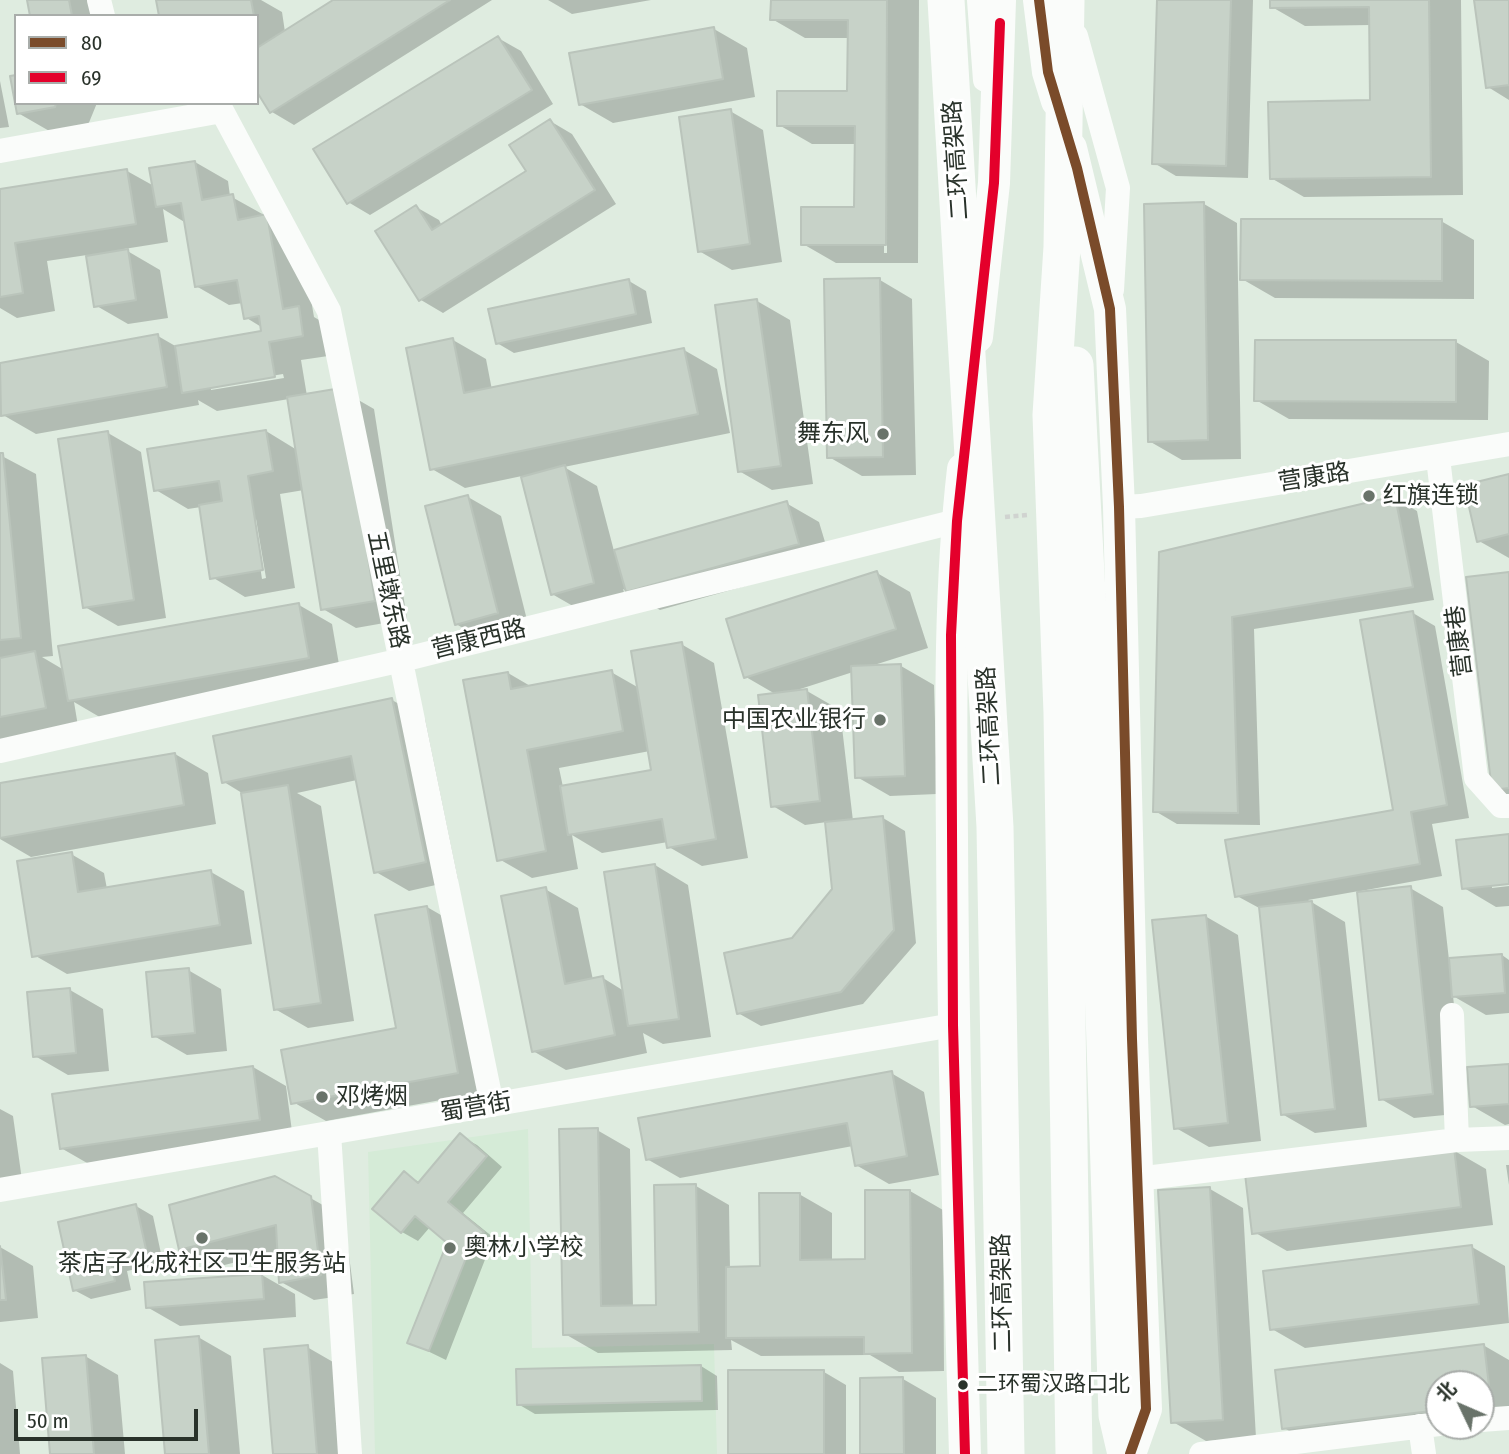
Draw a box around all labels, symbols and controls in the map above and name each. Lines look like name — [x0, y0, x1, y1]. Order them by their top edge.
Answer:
legend — [14, 14, 259, 105]
text: 80 — [81, 30, 102, 56]
text: 69 — [81, 65, 101, 91]
street label: 二环高架路 — [938, 99, 976, 221]
place label: 舞东风 — [797, 420, 869, 448]
marker: 舞东风 — [875, 426, 891, 442]
street label: 营康路 — [1276, 458, 1352, 498]
place label: 红旗连锁 — [1383, 482, 1479, 510]
marker: 红旗连锁 — [1361, 488, 1377, 504]
street label: 五里墩东路 — [360, 528, 414, 652]
street label: 营康巷 — [1441, 604, 1479, 678]
street label: 营康西路 — [429, 614, 529, 666]
street label: 二环高架路 — [972, 665, 1008, 787]
place label: 中国农业银行 — [722, 706, 866, 734]
marker: 中国农业银行 — [872, 712, 888, 728]
place label: 邓烤烟 — [336, 1083, 408, 1111]
street label: 蜀营街 — [438, 1088, 514, 1128]
marker: 邓烤烟 — [314, 1089, 330, 1105]
marker: 茶店子化成社区卫生服务站 — [194, 1230, 210, 1246]
street label: 二环高架路 — [988, 1233, 1018, 1353]
place label: 奥林小学校 — [464, 1234, 584, 1262]
marker: 奥林小学校 — [442, 1240, 458, 1256]
place label: 茶店子化成社区卫生服务站 — [58, 1250, 346, 1278]
north arrow — [1425, 1370, 1495, 1440]
place label: 二环蜀汉路口北 — [976, 1372, 1130, 1398]
text: 北 — [1431, 1377, 1461, 1406]
marker: 二环蜀汉路口北 — [956, 1378, 970, 1392]
scale bar — [18, 1394, 201, 1438]
text: 50 m — [27, 1408, 69, 1434]

